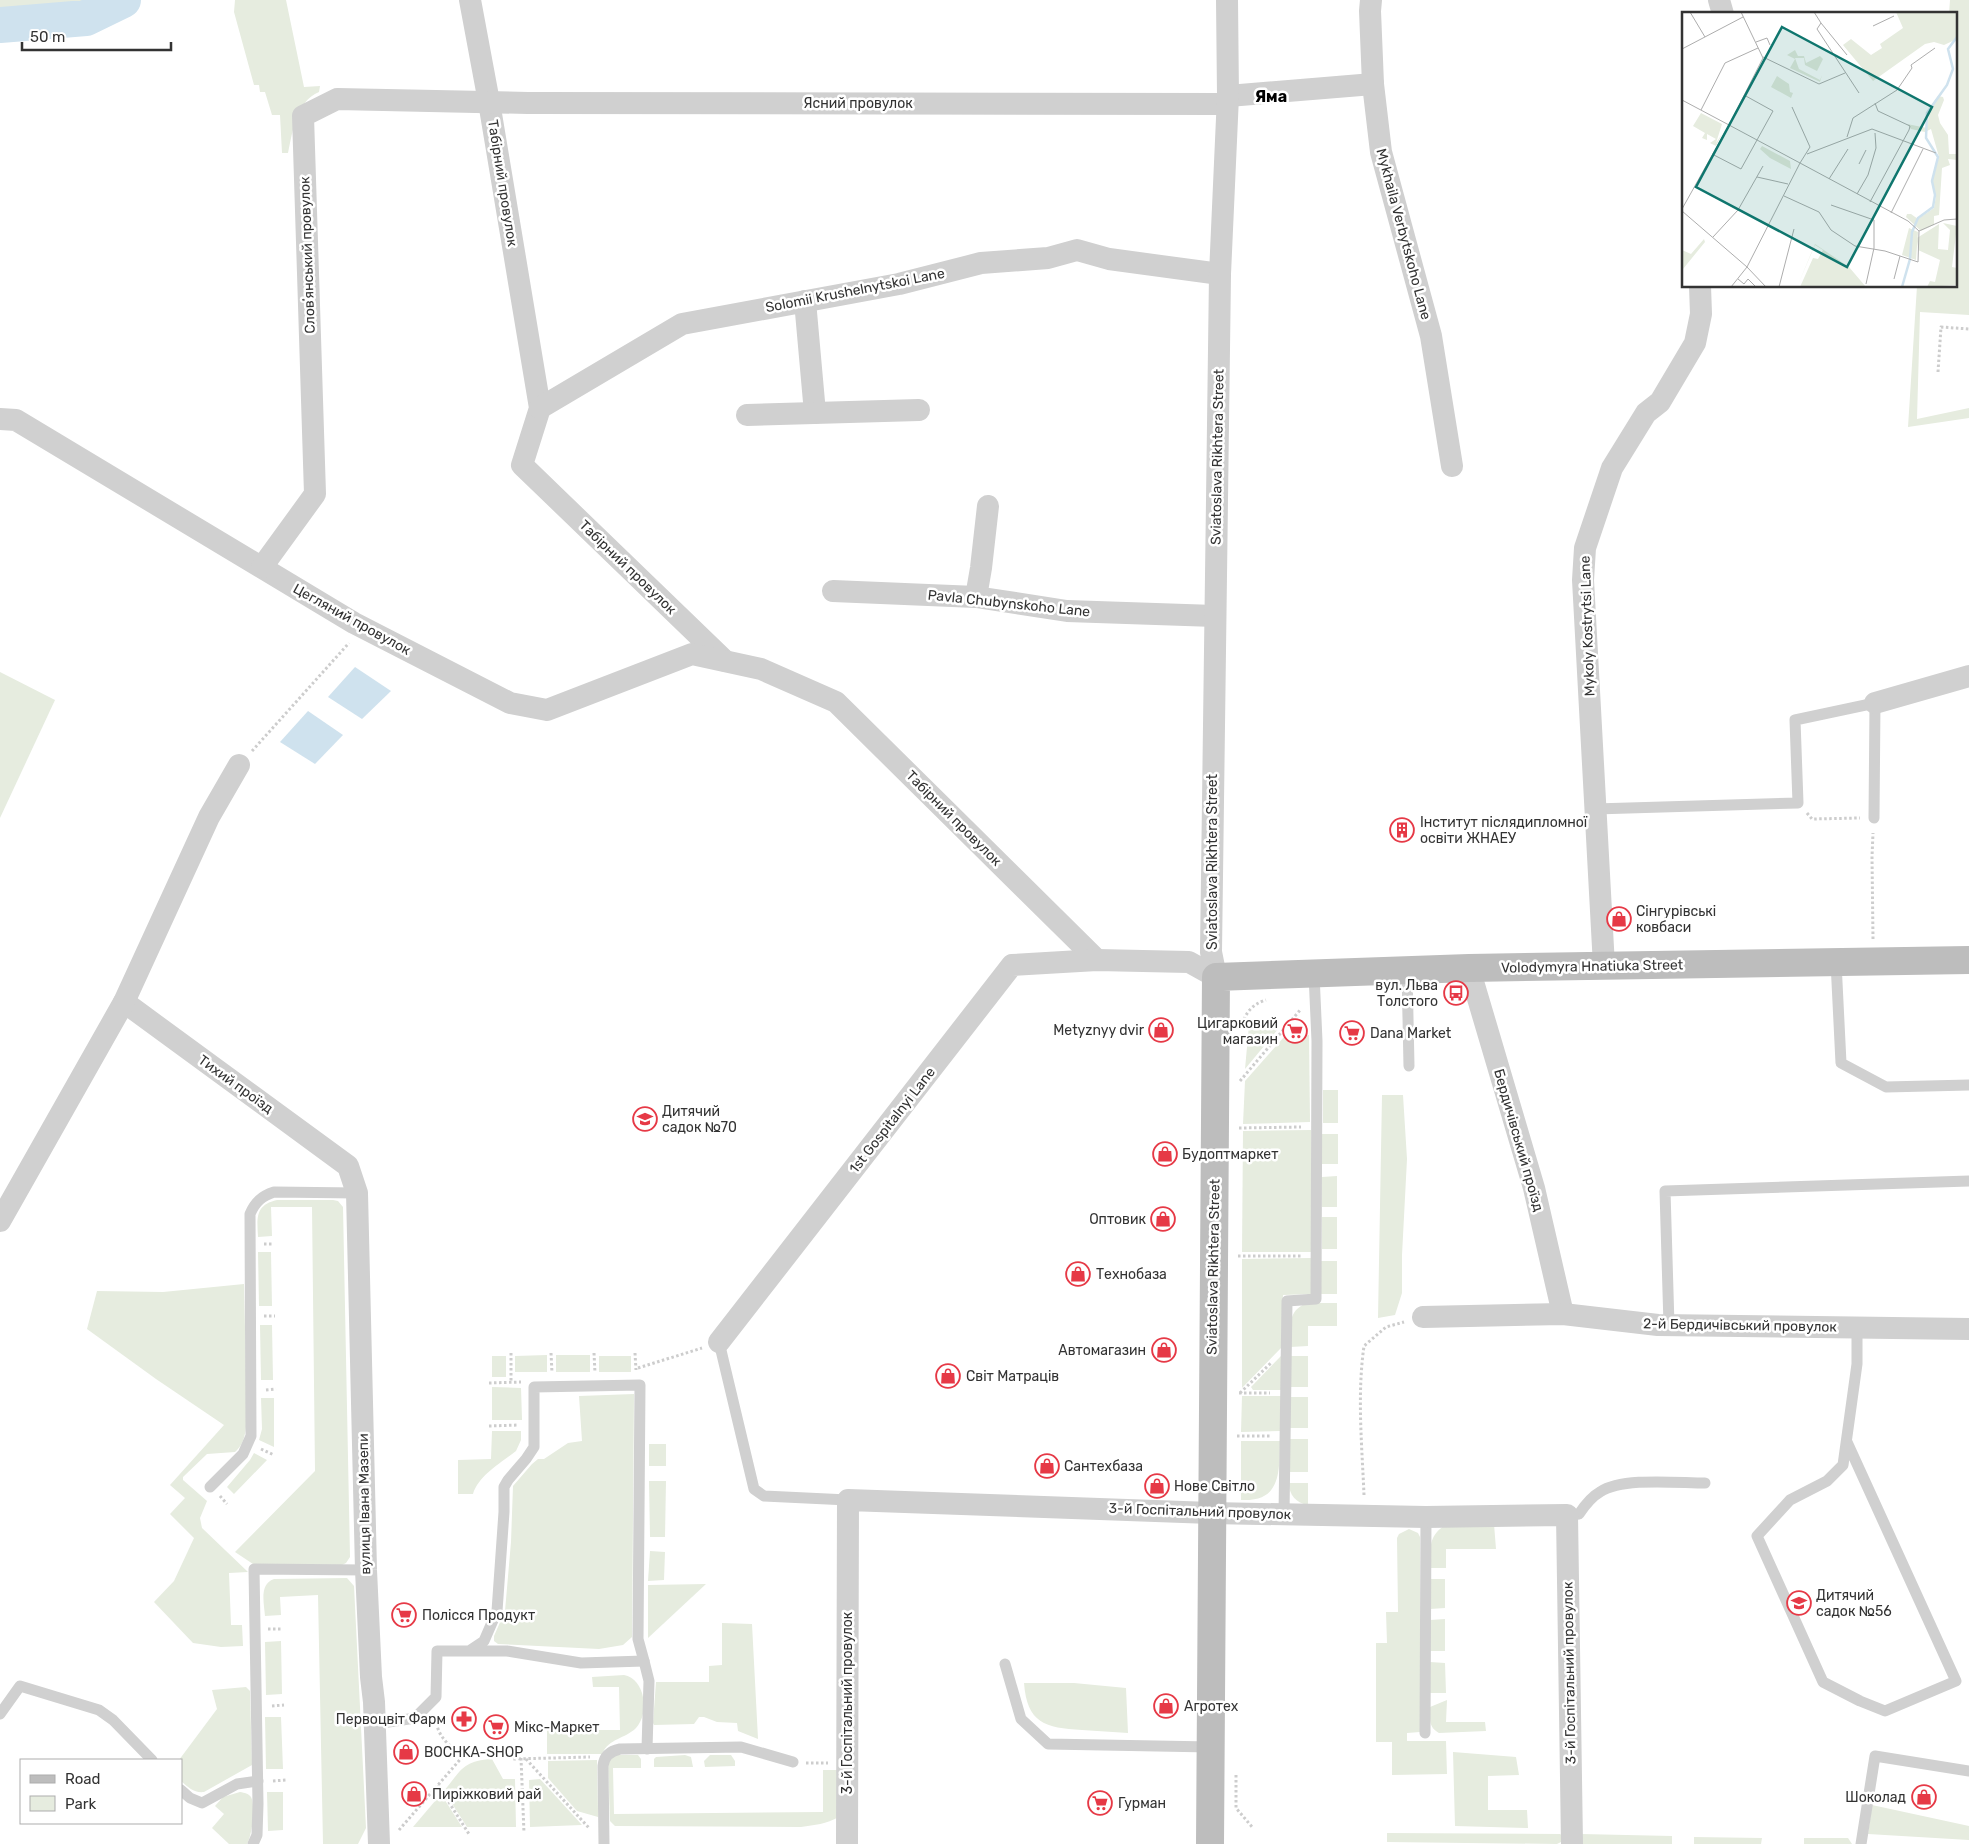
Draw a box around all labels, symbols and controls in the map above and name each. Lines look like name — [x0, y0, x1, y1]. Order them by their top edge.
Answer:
inset map — [1682, 12, 1956, 288]
scale bar — [22, 20, 171, 52]
text: 50 m — [30, 28, 65, 46]
district label: Яма — [1255, 87, 1287, 106]
street label: Ясний провулок — [803, 95, 913, 112]
street label: Табірний провулок — [484, 118, 521, 248]
street label: Mykhaila Verbytskoho Lane — [1372, 147, 1435, 322]
street label: Словʼянський провулок — [296, 176, 319, 334]
street label: Solomii Krushelnytskoi Lane — [764, 265, 946, 316]
street label: Sviatoslava Rikhtera Street — [1207, 368, 1228, 545]
street label: Табірний провулок — [576, 517, 680, 618]
street label: Mykoly Kostrytsi Lane — [1577, 555, 1598, 697]
street label: Цегляний провулок — [290, 580, 414, 659]
street label: Pavla Chubynskoho Lane — [927, 587, 1091, 621]
street label: Табірний провулок — [902, 767, 1005, 870]
street label: Sviatoslava Rikhtera Street — [1204, 773, 1221, 950]
place label: Інститут післядипломної освіти ЖНАЕУ — [1420, 814, 1588, 847]
building icon: Інститут післядипломної освіти ЖНАЕУ — [1389, 817, 1415, 843]
place label: Сінгурівські ковбаси — [1636, 903, 1716, 936]
shop icon: Сінгурівські ковбаси — [1606, 906, 1632, 932]
street label: Volodymyra Hnatiuka Street — [1501, 956, 1684, 977]
place label: вул. Льва Толстого — [1375, 977, 1438, 1010]
bus stop icon: вул. Льва Толстого — [1443, 980, 1469, 1006]
place label: Цигарковий магазин — [1197, 1015, 1278, 1048]
shop icon: Metyznyy dvir — [1148, 1017, 1174, 1043]
supermarket icon: Цигарковий магазин — [1282, 1018, 1308, 1044]
supermarket icon: Dana Market — [1339, 1020, 1365, 1046]
place label: Metyznyy dvir — [1053, 1022, 1145, 1039]
place label: Dana Market — [1370, 1025, 1452, 1042]
street label: Тихий проїзд — [195, 1052, 276, 1117]
street label: 1st Gospitalnyi Lane — [846, 1064, 939, 1177]
street label: Бердичівський проїзд — [1490, 1067, 1547, 1213]
place label: Дитячий садок №70 — [662, 1103, 737, 1136]
school or university icon: Дитячий садок №70 — [632, 1106, 658, 1132]
shop icon: Будоптмаркет — [1152, 1141, 1178, 1167]
place label: Будоптмаркет — [1182, 1146, 1278, 1163]
street label: Sviatoslava Rikhtera Street — [1203, 1178, 1224, 1355]
shop icon: Оптовик — [1150, 1206, 1176, 1232]
place label: Оптовик — [1089, 1211, 1146, 1228]
shop icon: Технобаза — [1065, 1261, 1091, 1287]
place label: Технобаза — [1096, 1266, 1167, 1283]
street label: 2-й Бердичівський провулок — [1643, 1315, 1838, 1336]
shop icon: Автомагазин — [1151, 1337, 1177, 1363]
place label: Автомагазин — [1058, 1342, 1146, 1359]
shop icon: Світ Матраців — [935, 1363, 961, 1389]
place label: Світ Матраців — [966, 1368, 1059, 1385]
street label: вулиця Івана Мазепи — [355, 1433, 374, 1575]
shop icon: Сантехбаза — [1034, 1453, 1060, 1479]
place label: Сантехбаза — [1064, 1458, 1143, 1475]
shop icon: Нове Світло — [1144, 1473, 1170, 1499]
place label: Нове Світло — [1174, 1478, 1255, 1495]
street label: 3-й Госпітальний провулок — [1108, 1500, 1292, 1523]
street label: 3-й Госпітальний провулок — [1559, 1581, 1580, 1764]
place label: Дитячий садок №56 — [1816, 1587, 1892, 1620]
school or university icon: Дитячий садок №56 — [1786, 1590, 1812, 1616]
supermarket icon: Полісся Продукт — [391, 1602, 417, 1628]
place label: Полісся Продукт — [422, 1607, 535, 1624]
street label: 3-й Госпітальний провулок — [839, 1611, 856, 1794]
shop icon: Агротех — [1153, 1693, 1179, 1719]
place label: Агротех — [1184, 1698, 1239, 1715]
pharmacy icon: Первоцвіт Фарм — [451, 1706, 477, 1732]
place label: Первоцвіт Фарм — [336, 1711, 446, 1728]
supermarket icon: Мікс-Маркет — [483, 1714, 509, 1740]
place label: Мікс-Маркет — [514, 1719, 599, 1736]
shop icon: BOCHKA-SHOP — [393, 1739, 419, 1765]
place label: BOCHKA-SHOP — [424, 1744, 523, 1761]
legend — [20, 1759, 182, 1824]
text: Road — [65, 1770, 101, 1788]
shop icon: Пиріжковий рай — [401, 1781, 427, 1807]
shop icon: Шоколад — [1911, 1784, 1937, 1810]
place label: Пиріжковий рай — [432, 1786, 542, 1803]
place label: Шоколад — [1845, 1789, 1906, 1806]
supermarket icon: Гурман — [1087, 1790, 1113, 1816]
text: Park — [65, 1795, 96, 1813]
place label: Гурман — [1118, 1795, 1166, 1812]

